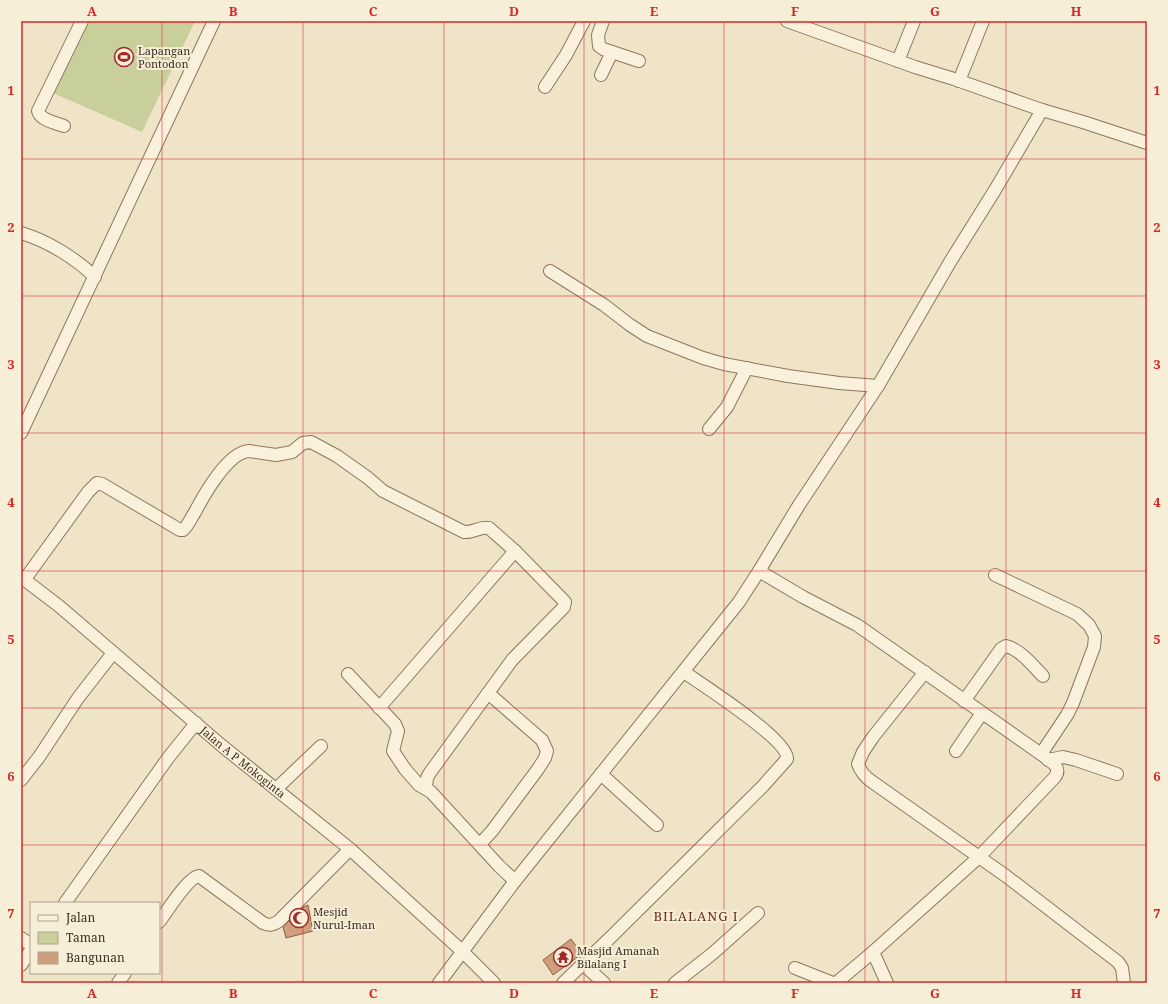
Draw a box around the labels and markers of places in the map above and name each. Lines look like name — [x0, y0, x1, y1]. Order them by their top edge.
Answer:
place label: Lapangan Pontodon — [138, 43, 190, 71]
sports icon: Lapangan Pontodon — [113, 46, 135, 68]
place label: Mesjid Nurul-Iman — [313, 904, 375, 932]
mosque icon: Mesjid Nurul-Iman — [288, 907, 310, 929]
place label: Masjid Amanah Bilalang I — [577, 943, 660, 971]
temple icon: Masjid Amanah Bilalang I — [552, 946, 574, 968]

